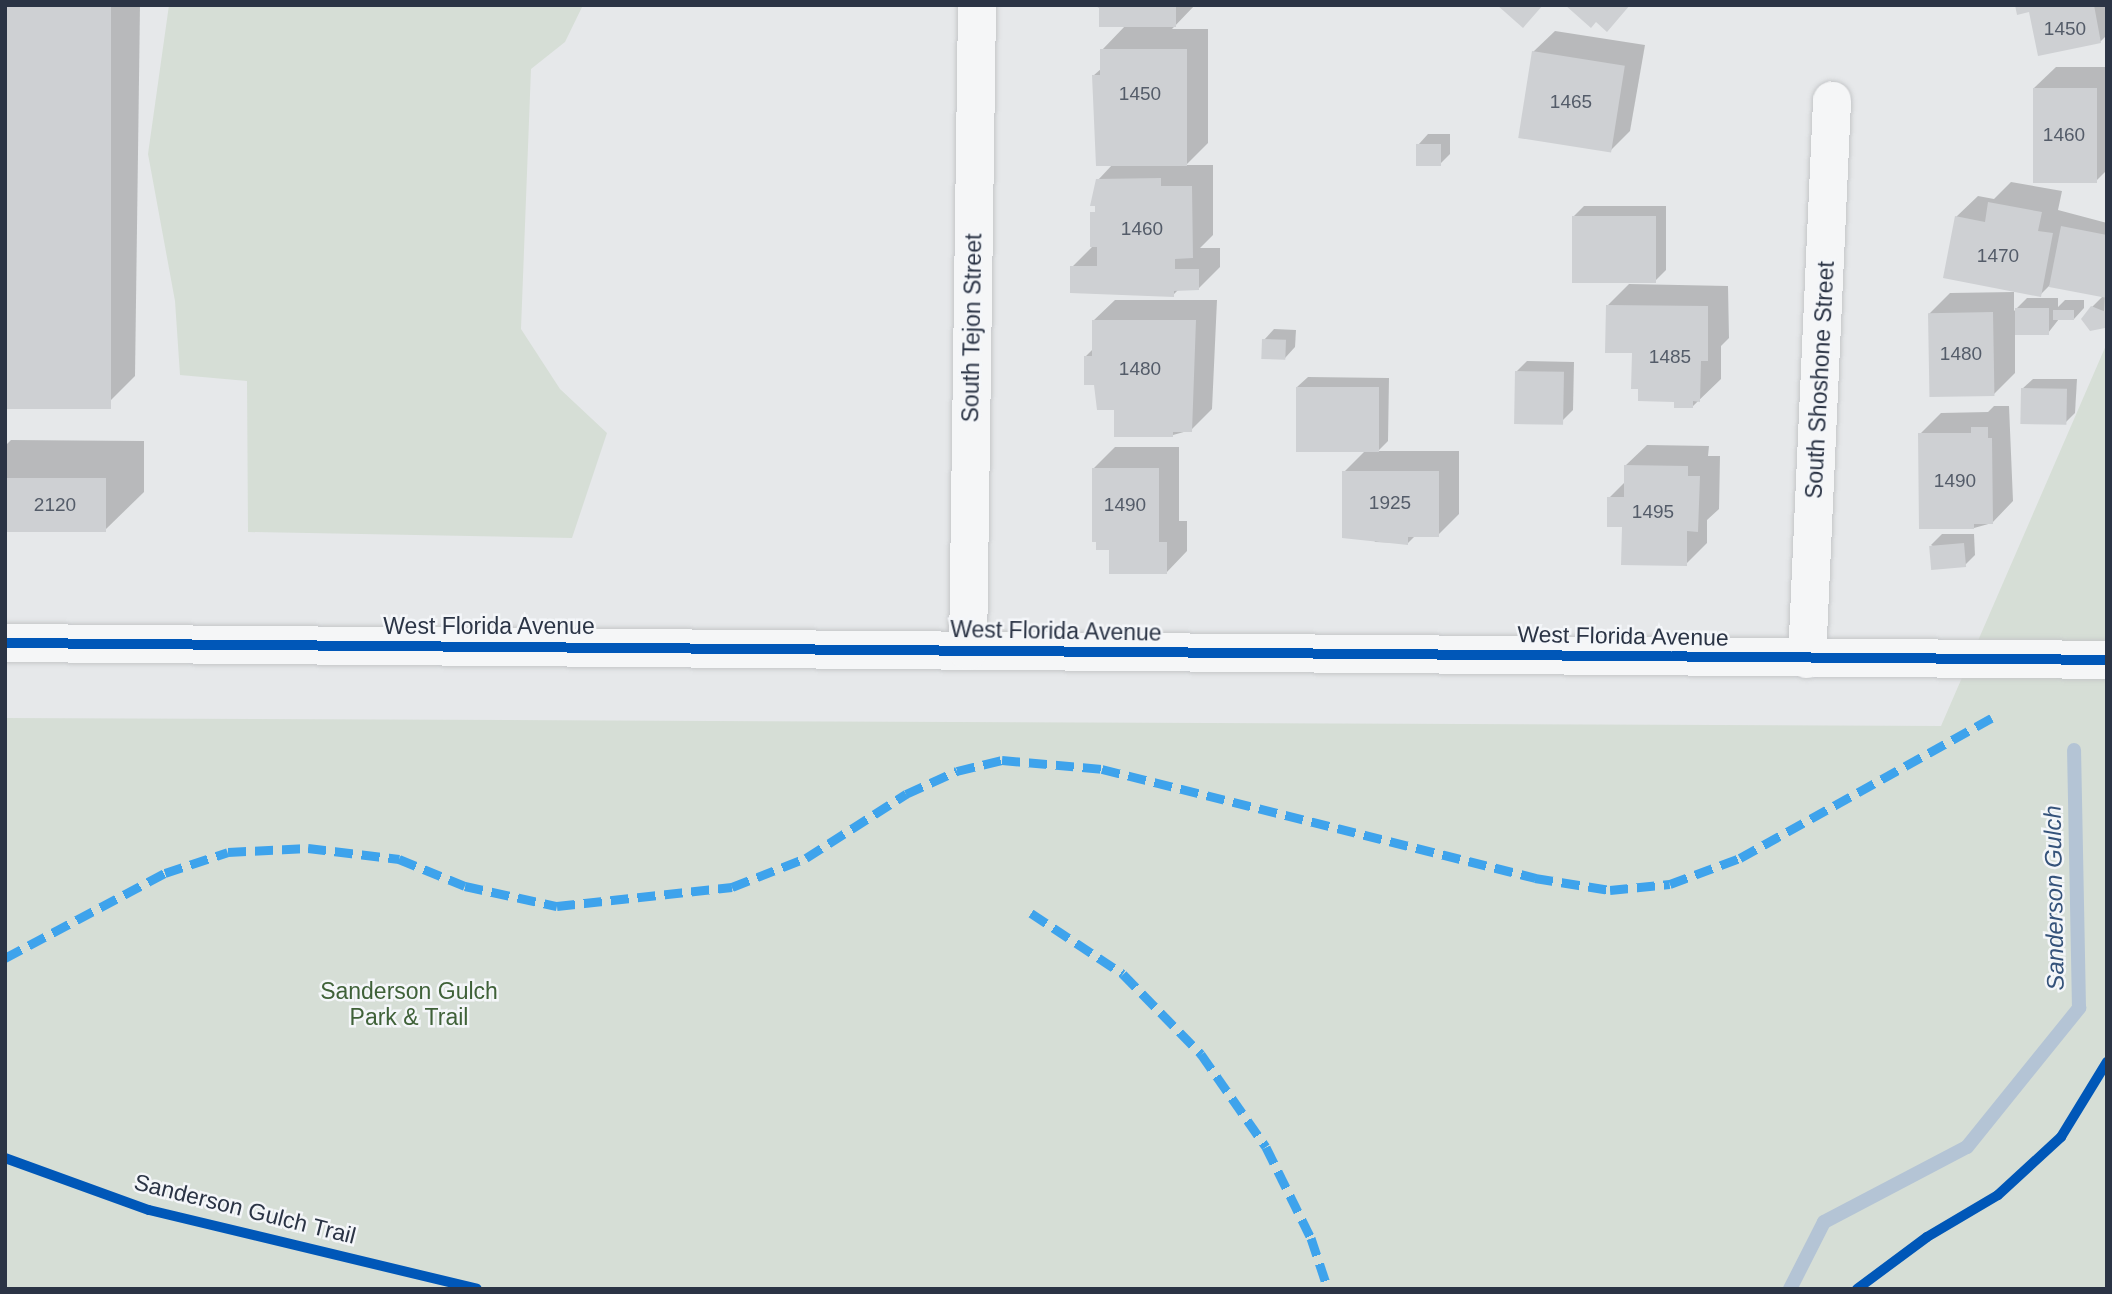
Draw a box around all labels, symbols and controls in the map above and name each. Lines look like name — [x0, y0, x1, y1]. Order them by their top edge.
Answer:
house number: 1450 — [2044, 18, 2086, 40]
house number: 1450 — [1119, 83, 1161, 105]
house number: 1465 — [1550, 91, 1592, 113]
house number: 1460 — [2043, 124, 2085, 146]
house number: 1460 — [1121, 218, 1163, 240]
street label: South Tejon Street — [957, 233, 987, 423]
house number: 1470 — [1977, 245, 2019, 267]
street label: South Shoshone Street — [1800, 261, 1840, 499]
house number: 1480 — [1940, 343, 1982, 365]
house number: 1485 — [1649, 346, 1691, 368]
house number: 1480 — [1119, 358, 1161, 380]
house number: 1490 — [1934, 470, 1976, 492]
house number: 1925 — [1369, 492, 1411, 514]
house number: 2120 — [34, 494, 76, 516]
house number: 1490 — [1104, 494, 1146, 516]
house number: 1495 — [1632, 501, 1674, 523]
street label: West Florida Avenue — [383, 612, 595, 640]
street label: West Florida Avenue — [949, 615, 1163, 647]
street label: West Florida Avenue — [1516, 620, 1730, 652]
water label: Sanderson Gulch — [2038, 805, 2070, 991]
park label: Sanderson Gulch Park & Trail — [320, 977, 498, 1031]
street label: Sanderson Gulch Trail — [131, 1168, 359, 1250]

